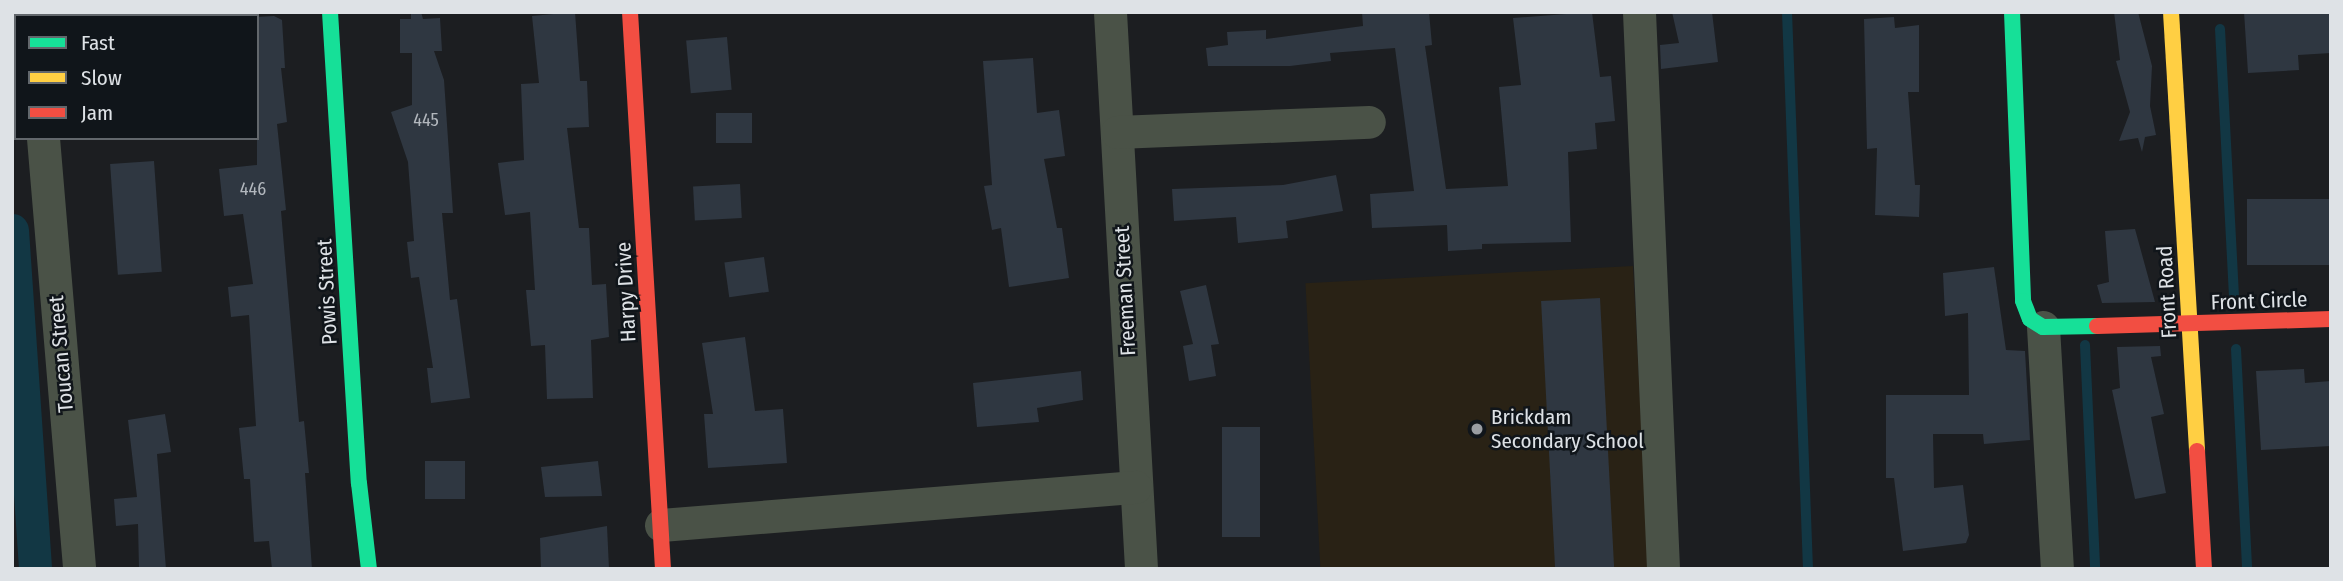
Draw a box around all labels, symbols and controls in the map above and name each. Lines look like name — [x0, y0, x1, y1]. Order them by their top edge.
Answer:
legend — [14, 14, 259, 140]
text: Fast — [81, 30, 115, 56]
text: Slow — [81, 65, 122, 91]
text: Jam — [81, 100, 113, 126]
house number: 445 — [413, 109, 439, 131]
house number: 446 — [240, 178, 266, 200]
street label: Freeman Street — [1109, 225, 1141, 357]
street label: Powis Street — [312, 238, 342, 346]
street label: Harpy Drive — [611, 241, 641, 343]
street label: Front Road — [2152, 245, 2182, 339]
street label: Front Circle — [2210, 287, 2308, 315]
street label: Toucan Street — [43, 294, 79, 414]
place label: Brickdam Secondary School — [1491, 404, 1644, 454]
marker: Brickdam Secondary School — [1469, 421, 1485, 437]

